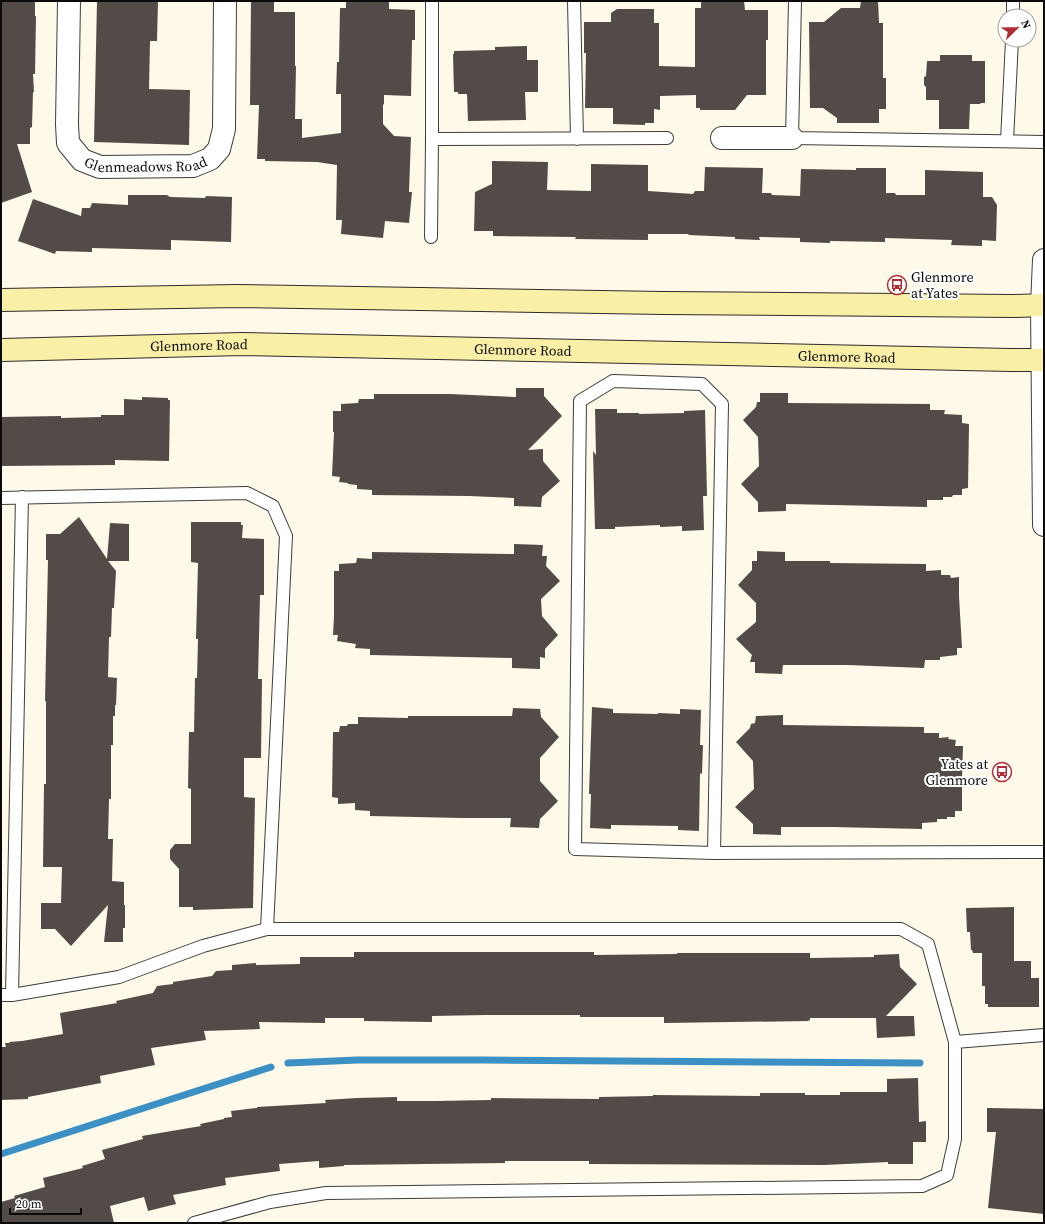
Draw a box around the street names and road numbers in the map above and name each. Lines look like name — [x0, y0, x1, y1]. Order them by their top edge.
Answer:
street label: Glenmeadows Road — [81, 151, 210, 177]
street label: Glenmore Road — [150, 334, 248, 356]
street label: Glenmore Road — [474, 339, 572, 361]
street label: Glenmore Road — [798, 346, 896, 368]

